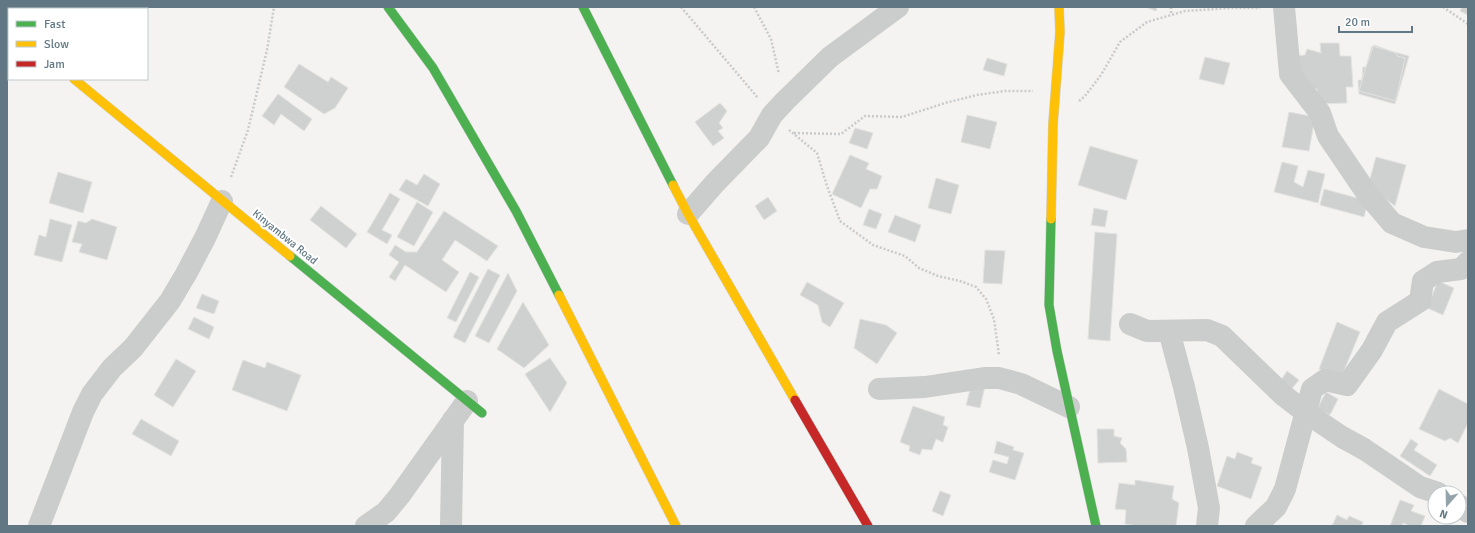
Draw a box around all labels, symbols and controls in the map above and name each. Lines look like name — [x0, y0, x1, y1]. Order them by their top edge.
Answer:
legend — [8, 8, 148, 80]
scale bar — [1339, 8, 1412, 34]
text: 20 m — [1345, 15, 1370, 30]
text: Fast — [44, 17, 65, 32]
text: Slow — [44, 37, 69, 52]
text: Jam — [44, 57, 65, 72]
street label: Kinyambwa Road — [250, 207, 320, 267]
north arrow — [1427, 485, 1467, 525]
text: N — [1438, 507, 1450, 521]

